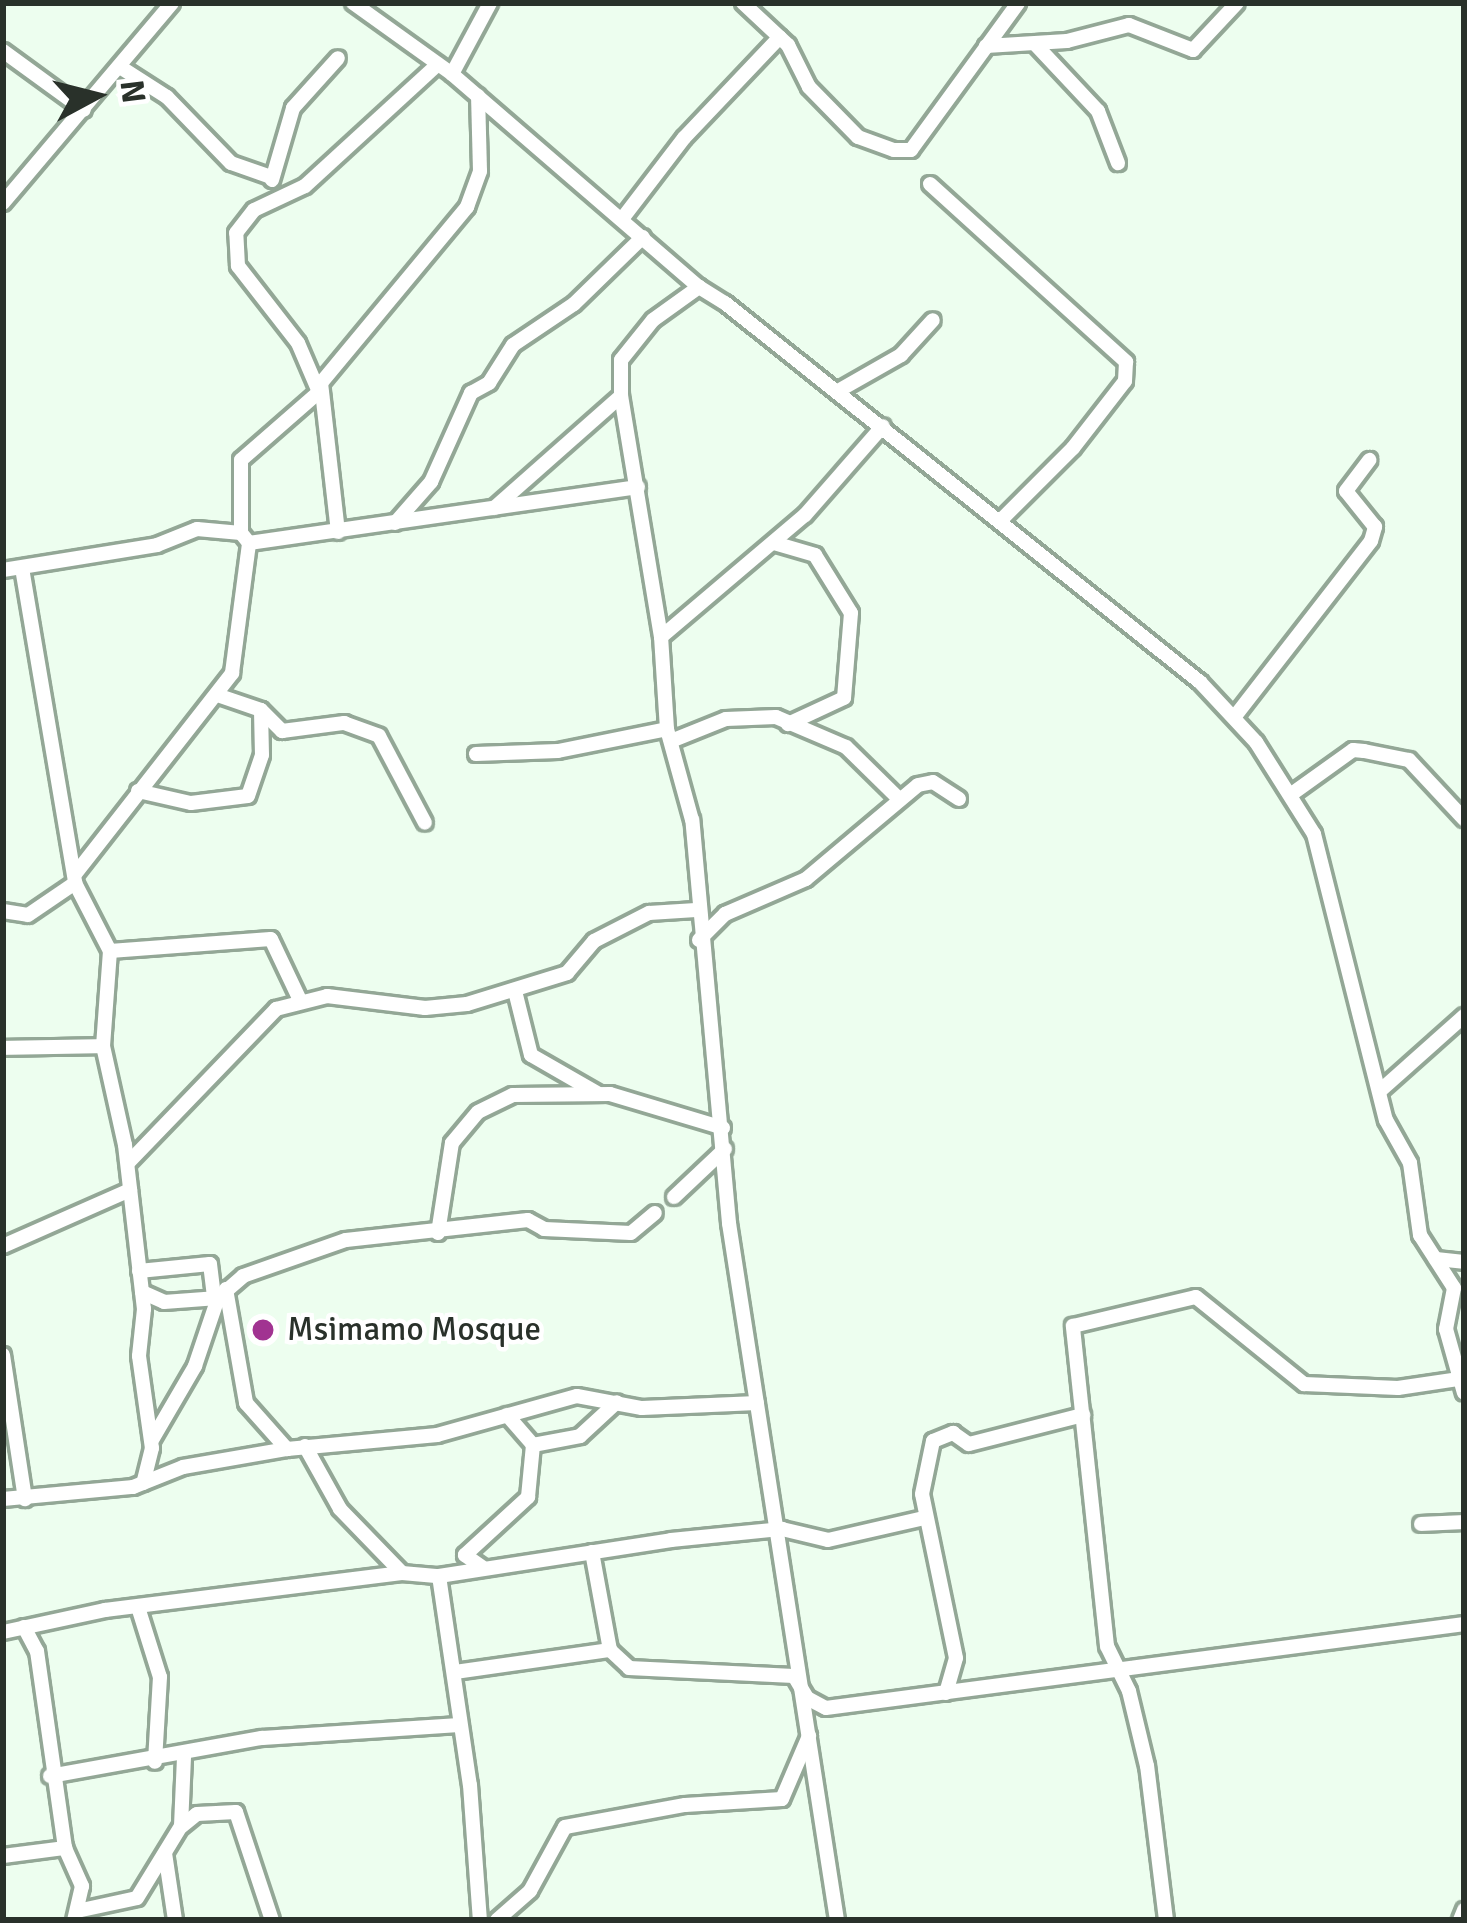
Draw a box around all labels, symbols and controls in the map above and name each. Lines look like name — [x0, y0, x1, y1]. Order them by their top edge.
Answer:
north arrow — [36, 36, 156, 156]
text: N — [110, 78, 154, 105]
place label: Msimamo Mosque — [287, 1310, 541, 1350]
marker: Msimamo Mosque — [250, 1317, 276, 1343]

